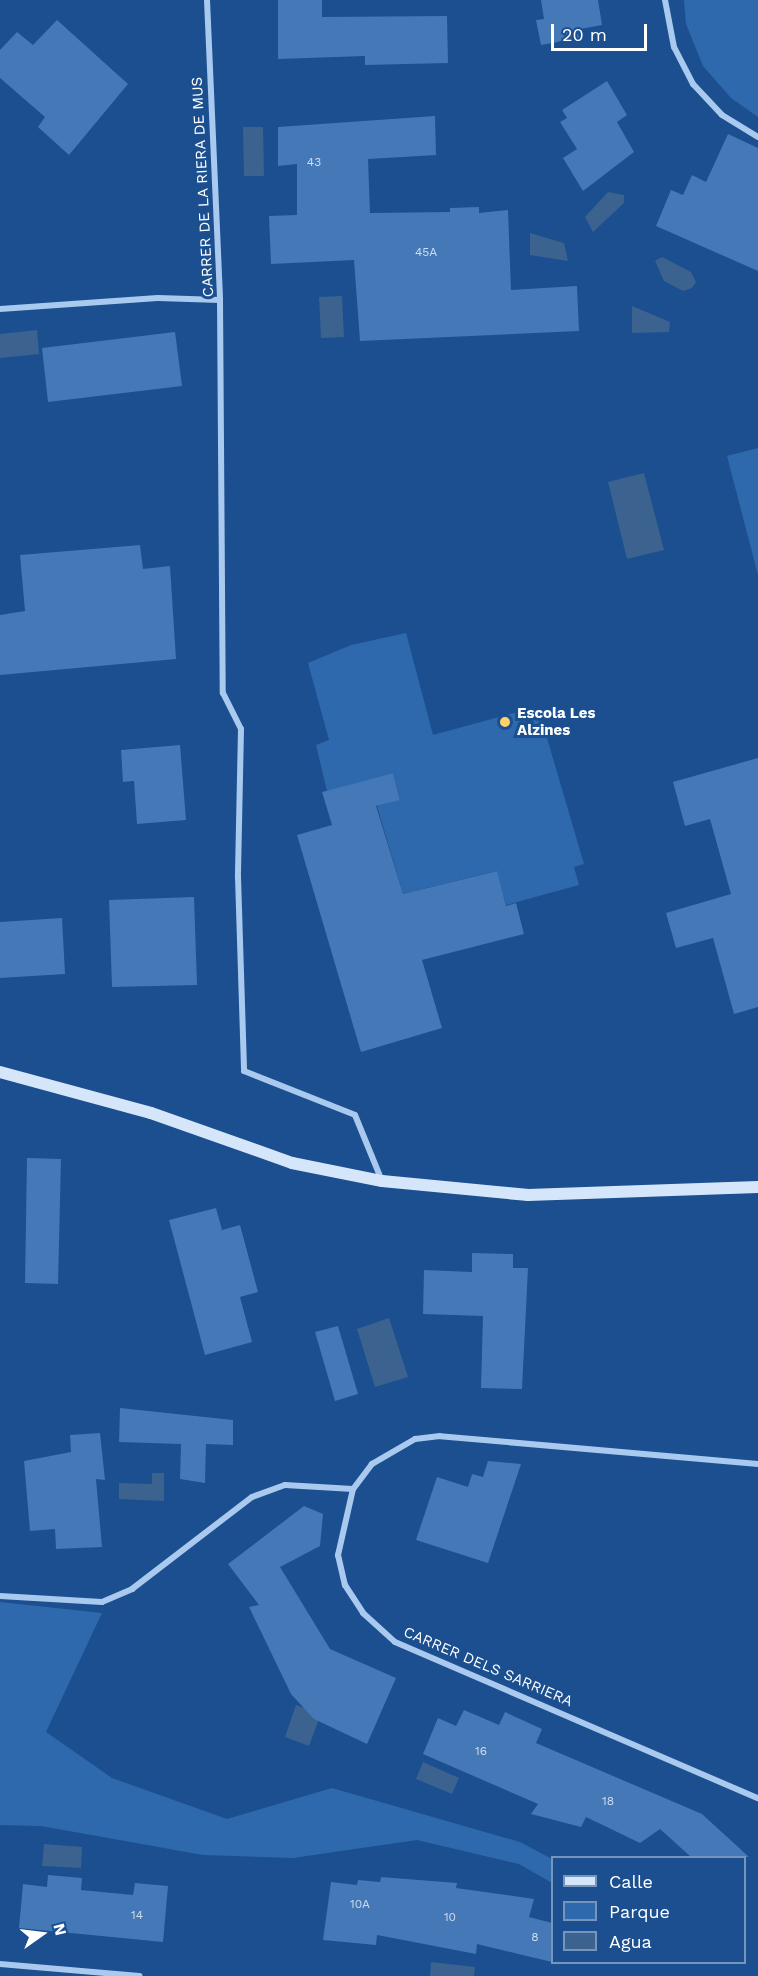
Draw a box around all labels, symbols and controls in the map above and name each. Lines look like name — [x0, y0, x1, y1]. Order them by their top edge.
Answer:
scale bar — [554, 12, 650, 50]
text: 20 m — [562, 24, 607, 45]
street label: CARRER DE LA RIERA DE MUS — [188, 76, 218, 298]
house number: 43 — [307, 156, 321, 170]
house number: 45A — [415, 246, 437, 260]
place label: Escola Les Alzines — [517, 704, 596, 739]
marker: Escola Les Alzines — [498, 715, 512, 729]
street label: CARRER DELS SARRIERA — [401, 1623, 575, 1711]
house number: 16 — [475, 1745, 487, 1759]
house number: 18 — [602, 1795, 614, 1809]
legend — [551, 1856, 746, 1964]
text: Calle — [609, 1871, 653, 1892]
house number: 10A — [350, 1898, 370, 1912]
text: Parque — [609, 1901, 670, 1922]
north arrow — [12, 1904, 72, 1964]
house number: 14 — [131, 1909, 143, 1923]
house number: 10 — [444, 1911, 456, 1925]
text: N — [49, 1921, 71, 1938]
house number: 8 — [531, 1931, 539, 1945]
text: Agua — [609, 1931, 652, 1952]

